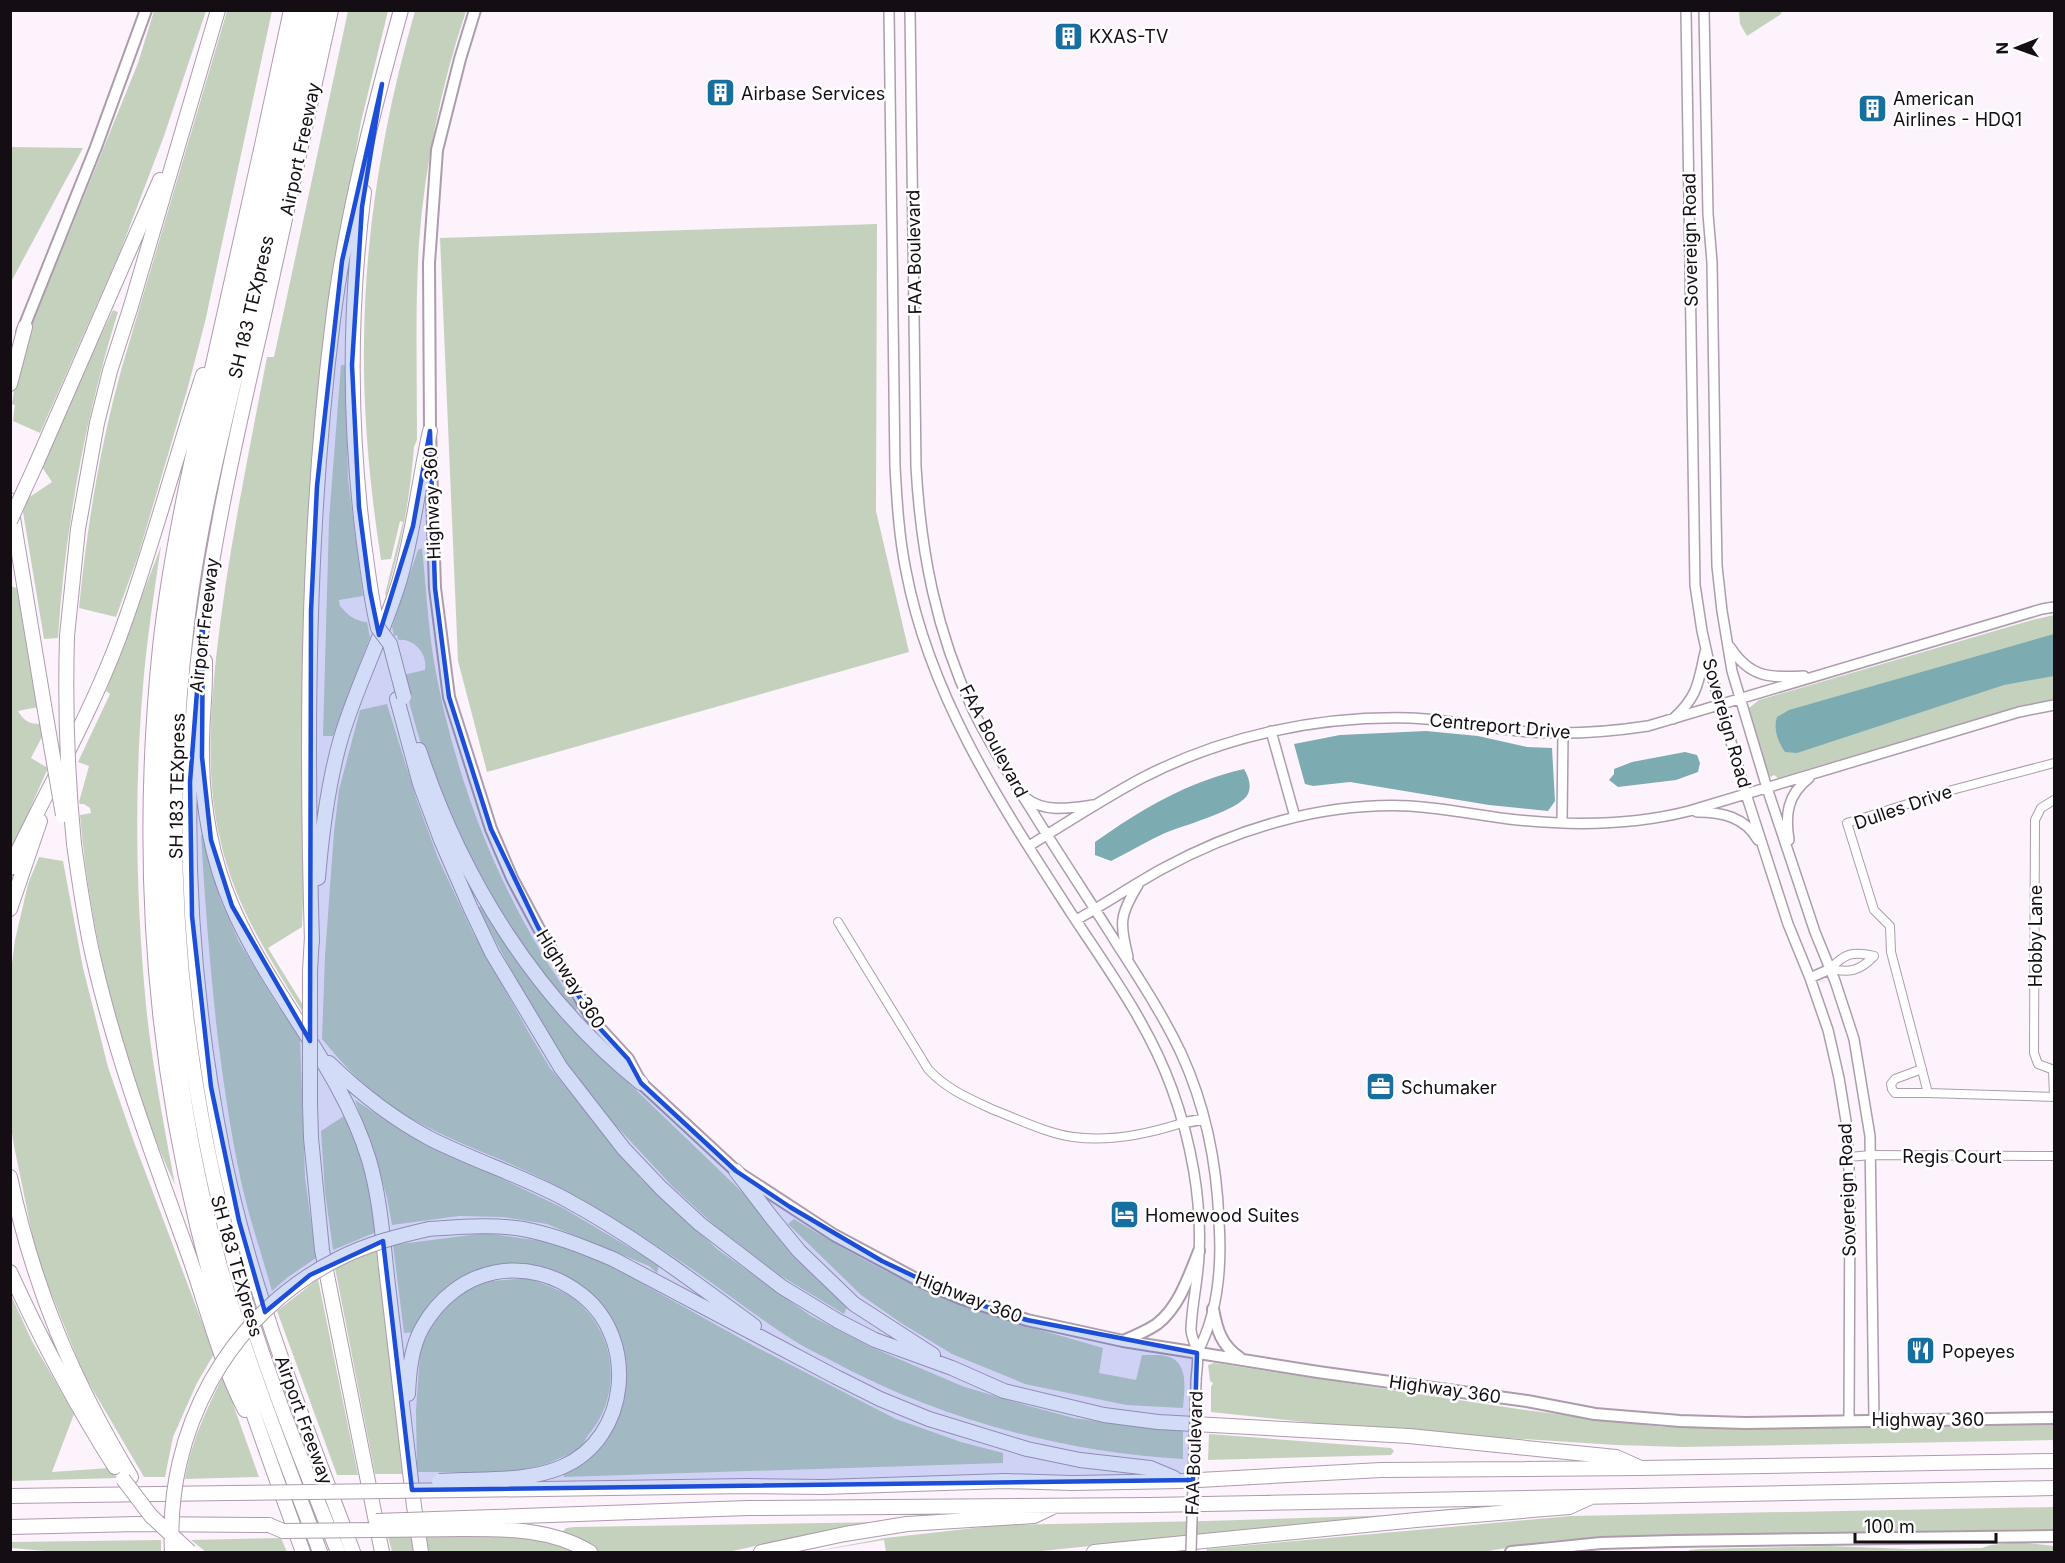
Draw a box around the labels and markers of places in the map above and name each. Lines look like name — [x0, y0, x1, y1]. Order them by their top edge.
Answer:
building icon: KXAS-TV — [1052, 20, 1084, 52]
place label: KXAS-TV — [1089, 26, 1168, 47]
building icon: Airbase Services — [704, 77, 736, 109]
place label: Airbase Services — [741, 83, 885, 104]
place label: American Airlines - HDQ1 — [1893, 88, 2022, 130]
building icon: American Airlines - HDQ1 — [1856, 92, 1888, 124]
office icon: Schumaker — [1364, 1071, 1396, 1103]
place label: Schumaker — [1401, 1077, 1497, 1098]
hotel icon: Homewood Suites — [1108, 1199, 1140, 1231]
place label: Homewood Suites — [1145, 1205, 1299, 1226]
restaurant icon: Popeyes — [1905, 1335, 1937, 1367]
place label: Popeyes — [1942, 1341, 2015, 1362]

